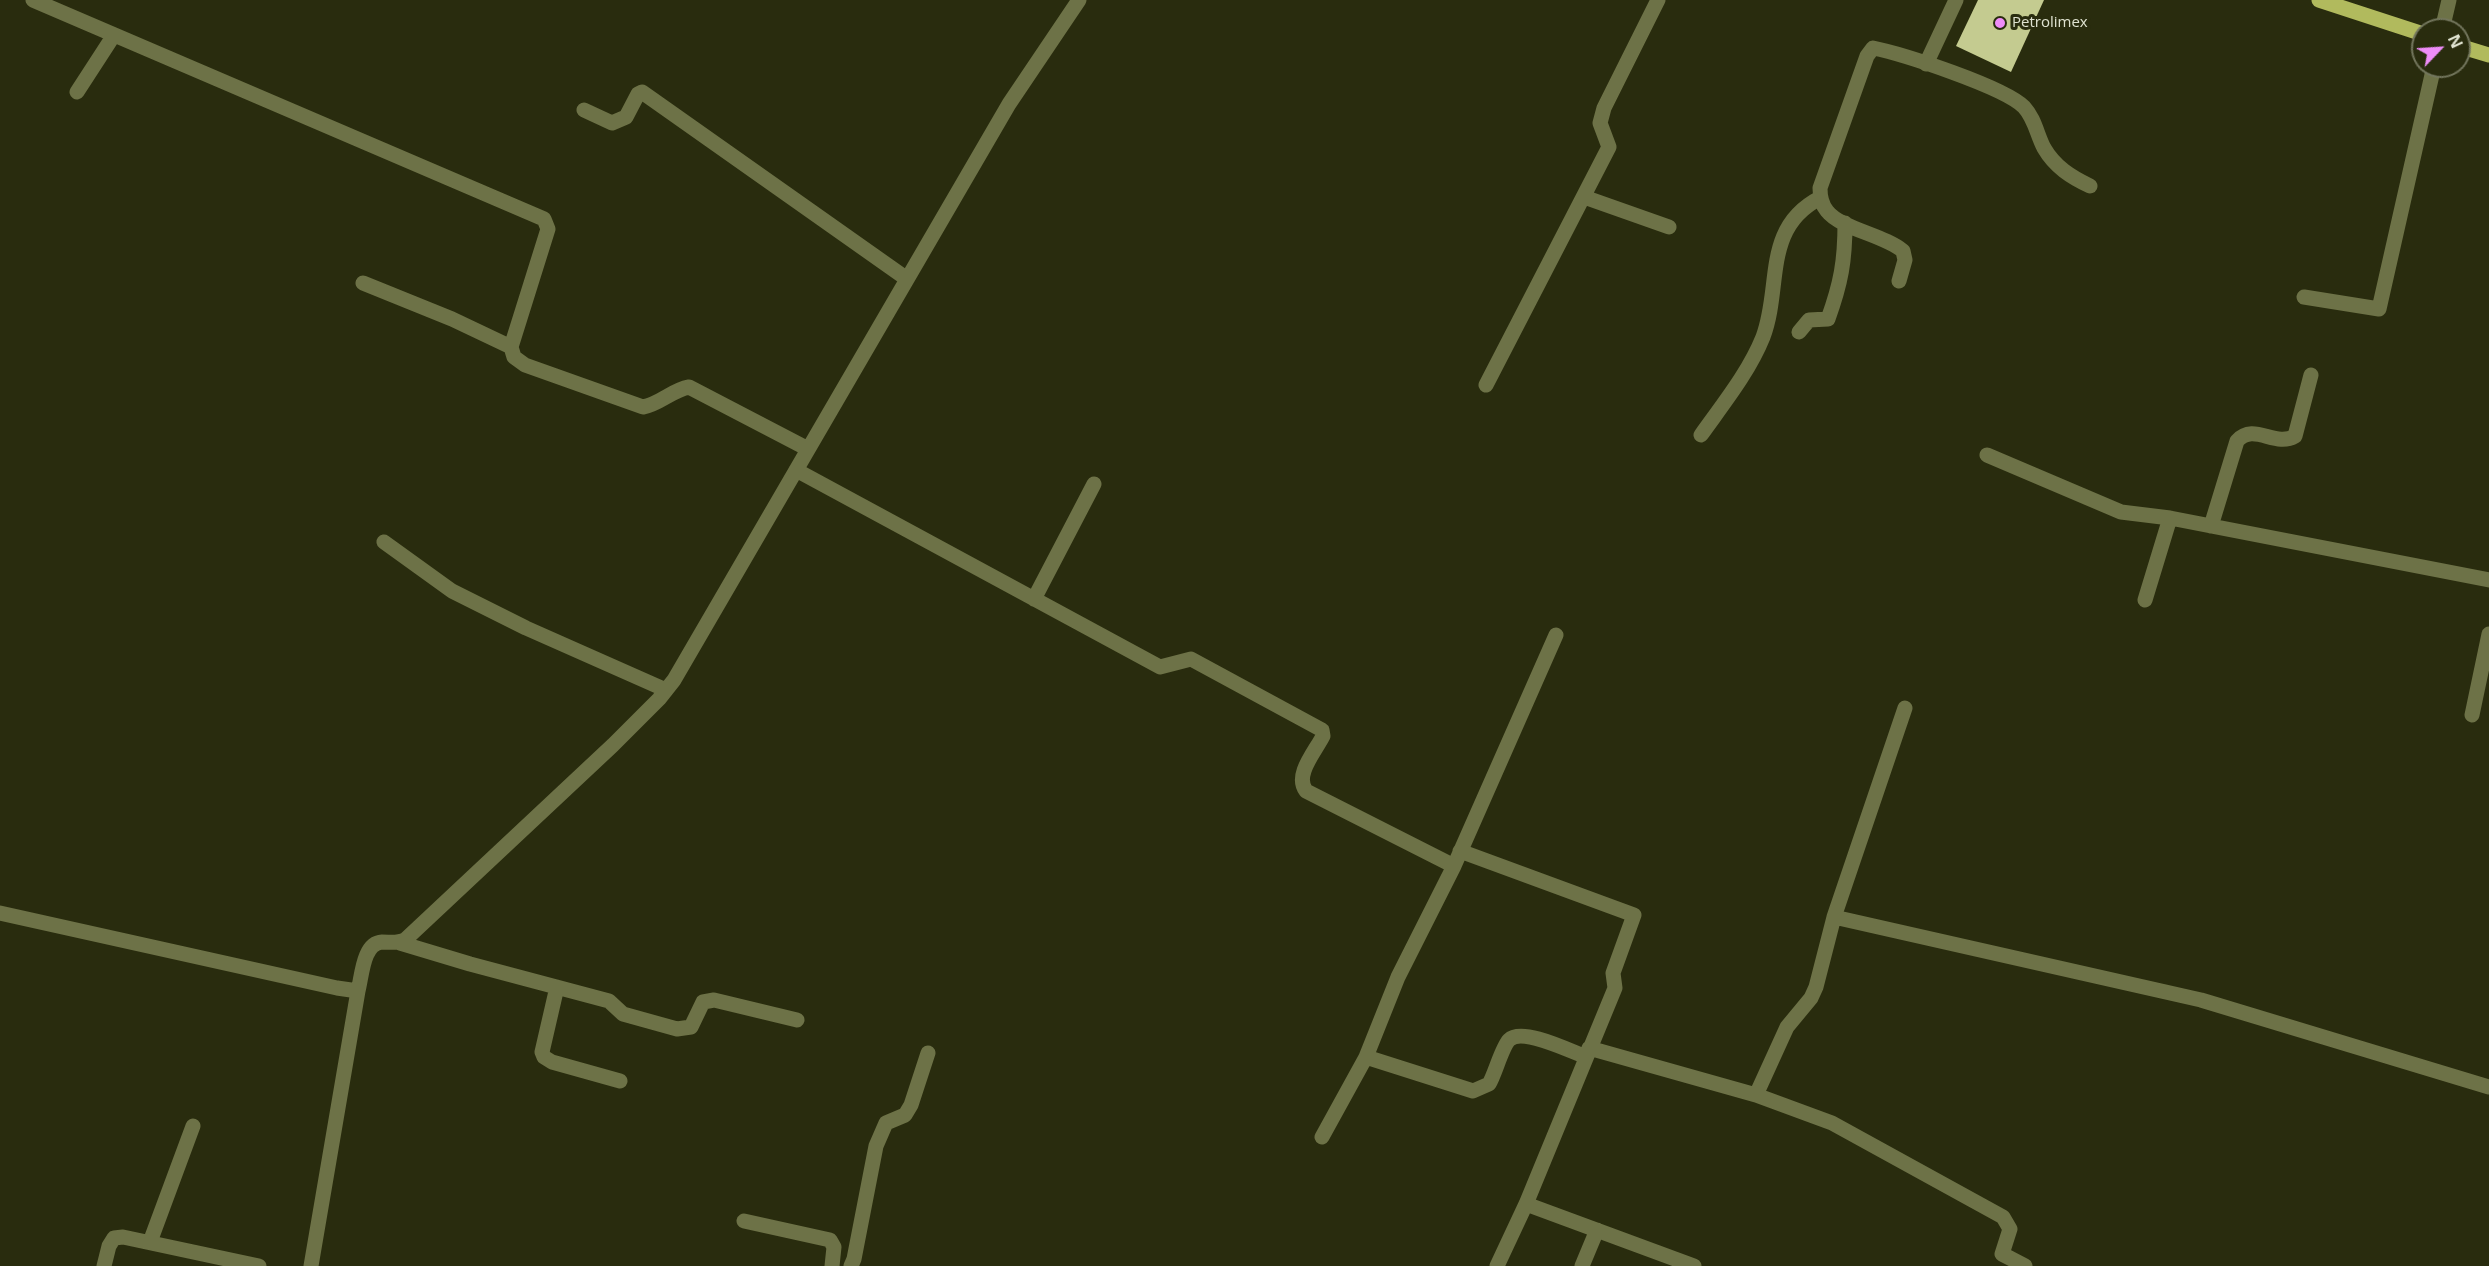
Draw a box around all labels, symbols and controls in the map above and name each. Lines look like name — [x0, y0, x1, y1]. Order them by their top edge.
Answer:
place label: Petrolimex — [2012, 14, 2088, 32]
marker: Petrolimex — [1993, 16, 2007, 30]
north arrow — [2411, 18, 2471, 78]
text: N — [2443, 31, 2468, 52]

